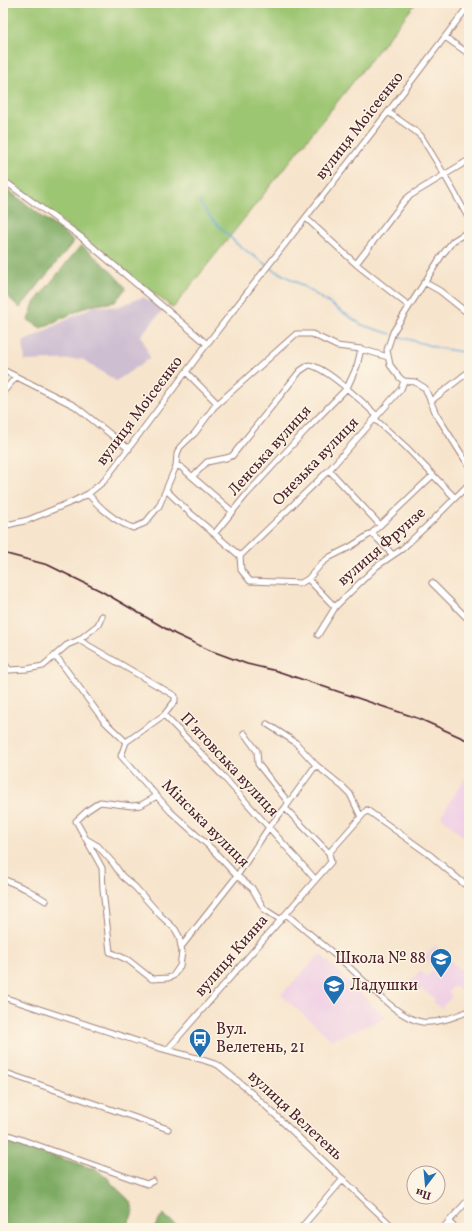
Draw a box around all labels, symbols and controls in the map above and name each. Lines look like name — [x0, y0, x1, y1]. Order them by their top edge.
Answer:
street label: вулиця Моісеєнко — [311, 67, 409, 185]
street label: вулиця Моісеєнко — [91, 352, 189, 470]
street label: Ленська вулиця — [223, 401, 317, 501]
street label: Онезька вулиця — [268, 413, 364, 511]
street label: вулиця Фрунзе — [333, 502, 431, 592]
street label: П’ятовська вулиця — [175, 708, 283, 822]
street label: Мінська вулиця — [156, 775, 254, 873]
street label: вулиця Кияна — [190, 910, 274, 1002]
school or university icon: Школа № 88 — [428, 946, 454, 979]
place label: Школа № 88 — [335, 948, 426, 970]
school or university icon: Ладушки — [321, 973, 347, 1006]
place label: Ладушки — [350, 975, 418, 997]
place label: Вул. Велетень, 21 — [216, 1019, 305, 1059]
bus stop icon: Вул. Велетень, 21 — [187, 1026, 213, 1059]
street label: вулиця Велетень — [243, 1066, 347, 1166]
north arrow — [406, 1165, 446, 1205]
text: Пн — [414, 1184, 433, 1203]

